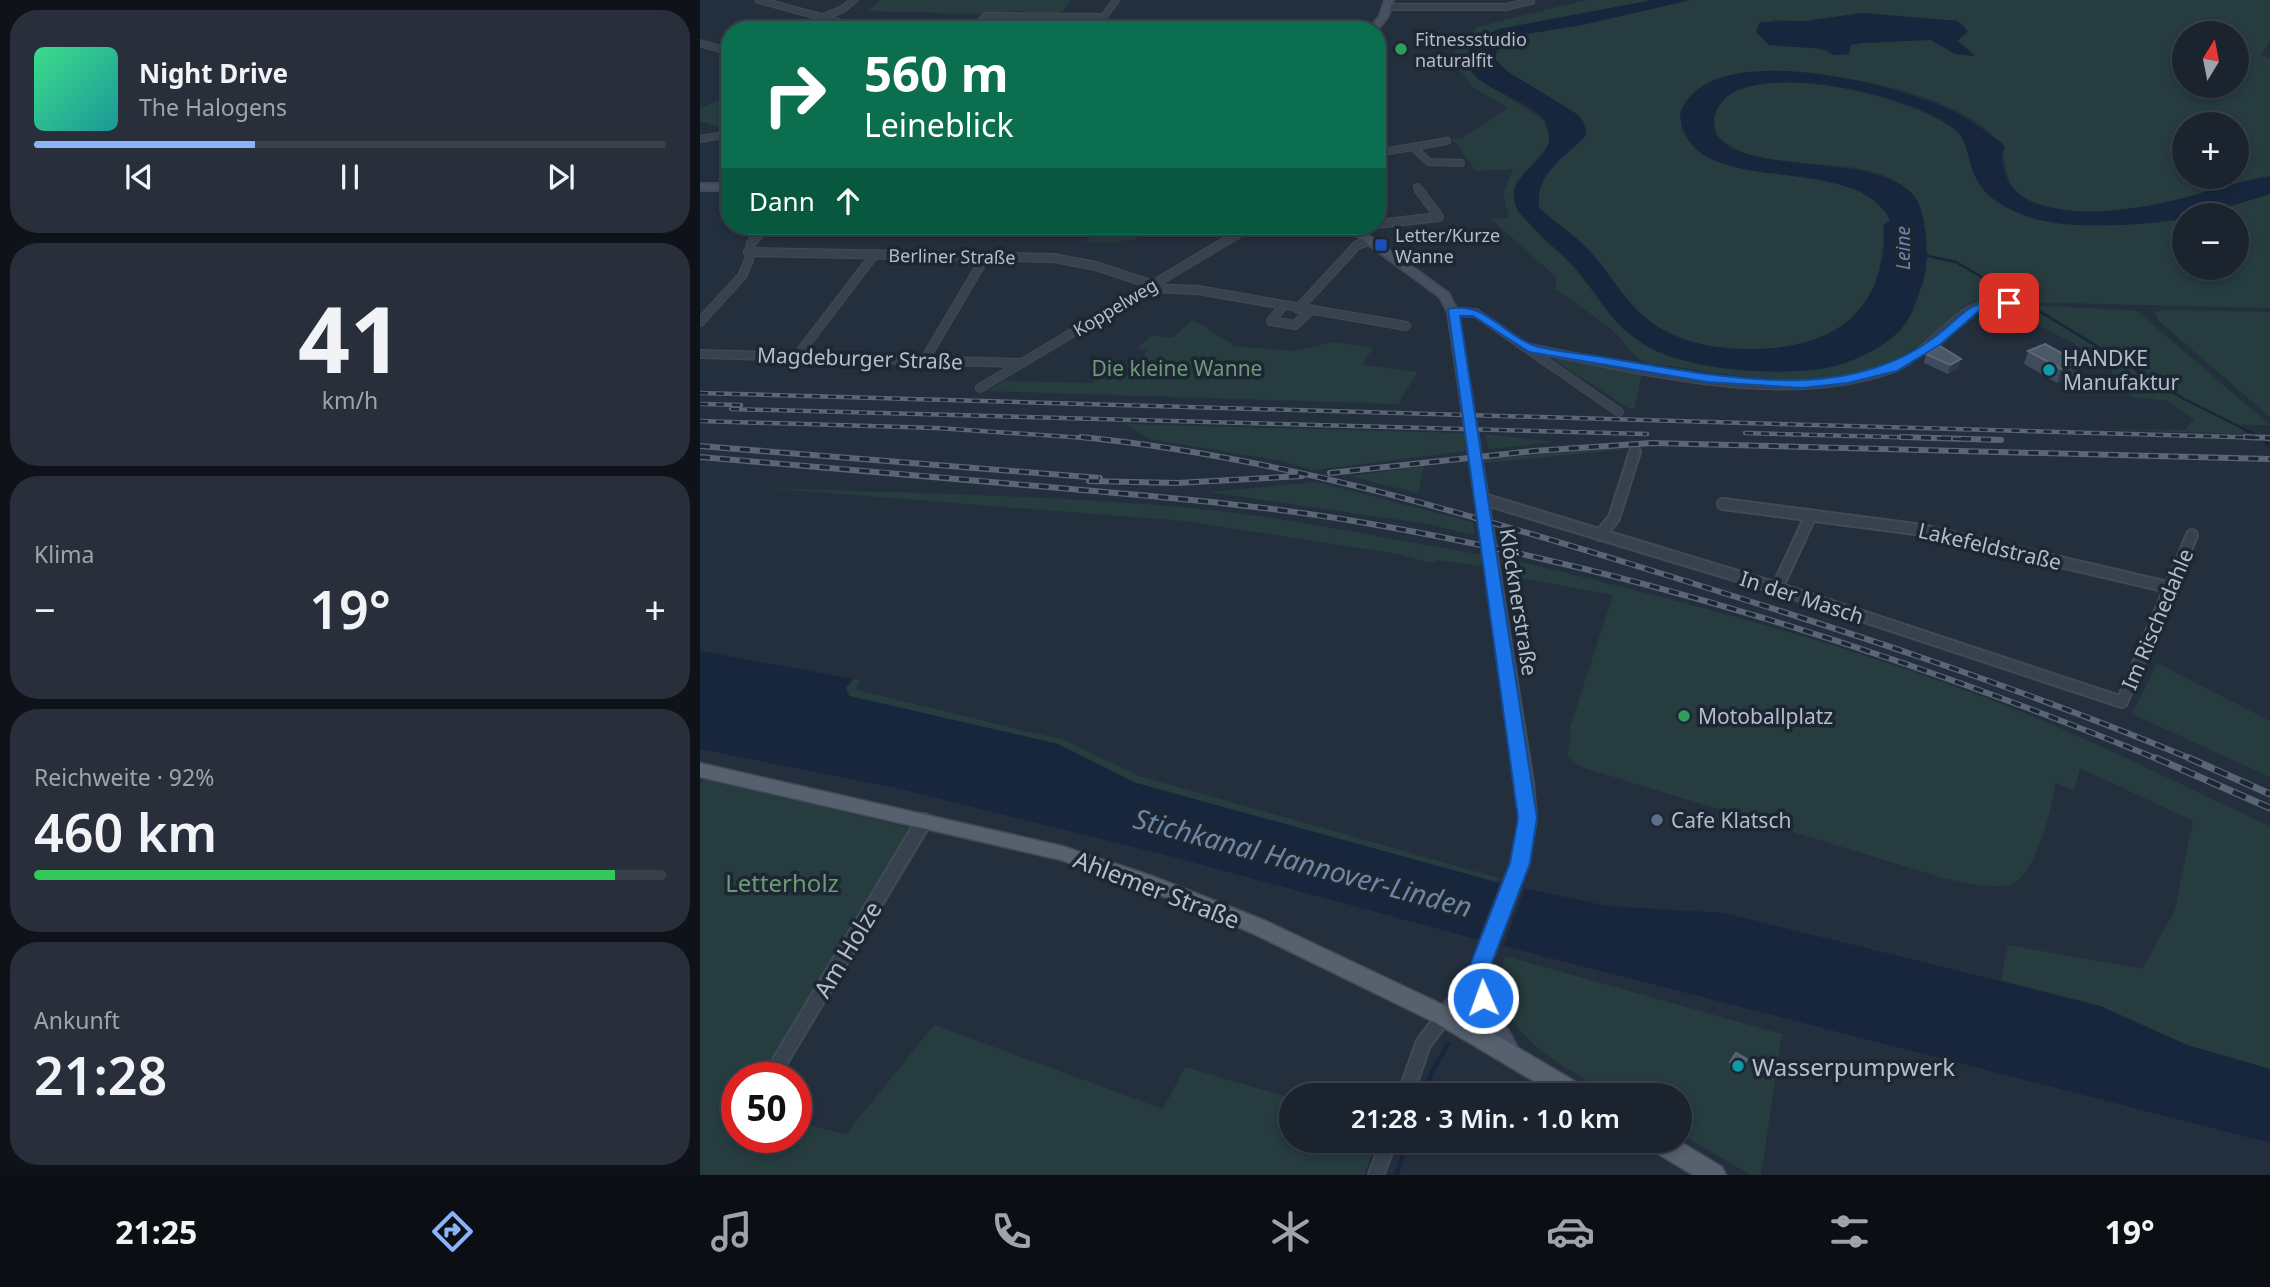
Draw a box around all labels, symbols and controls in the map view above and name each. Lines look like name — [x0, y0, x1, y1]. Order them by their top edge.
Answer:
north arrow — [2172, 21, 2249, 98]
map controls — [2172, 21, 2249, 280]
place label: Fitnessstudio naturalfit — [1415, 27, 1527, 72]
text: 560 m — [864, 40, 1009, 106]
marker: Fitnessstudio naturalfit — [1393, 41, 1409, 57]
icon: right — [749, 49, 840, 140]
text: Night Drive — [139, 55, 288, 91]
text: The Halogens — [139, 91, 287, 123]
text: Leineblick — [864, 103, 1014, 146]
button: + — [2172, 112, 2249, 189]
icon: previous — [120, 158, 158, 196]
icon: pause — [331, 158, 369, 196]
icon: next — [542, 158, 580, 196]
icon: ahead — [829, 182, 867, 220]
text: Dann — [749, 183, 815, 219]
button: − — [2172, 203, 2249, 280]
place label: Letter/Kurze Wanne — [1395, 223, 1500, 268]
water label: Leine — [1890, 226, 1916, 270]
marker: Letter/Kurze Wanne — [1373, 237, 1389, 253]
street label: Berliner Straße — [888, 243, 1016, 269]
street label: Koppelweg — [1068, 272, 1162, 342]
pin — [1979, 273, 2039, 333]
text: 41 — [298, 276, 402, 400]
icon: arrive — [1990, 284, 2028, 322]
street label: Magdeburger Straße — [757, 340, 963, 376]
place label: HANDKE Manufaktur — [2063, 344, 2180, 396]
park label: Die kleine Wanne — [1092, 354, 1262, 382]
marker: HANDKE Manufaktur — [2041, 362, 2057, 378]
text: km/h — [322, 384, 378, 416]
street label: Lakefeldstraße — [1916, 516, 2064, 576]
street label: Klöcknerstraße — [1494, 526, 1544, 678]
text: Klima — [34, 538, 95, 570]
street label: Im Rischedahle — [2115, 544, 2199, 694]
street label: In der Masch — [1737, 564, 1867, 630]
text: 19° — [309, 573, 391, 644]
text: − — [34, 583, 56, 635]
text: + — [644, 583, 666, 635]
place label: Motoballplatz — [1698, 702, 1833, 730]
marker: Motoballplatz — [1676, 708, 1692, 724]
text: Reichweite · 92% — [34, 761, 214, 793]
text: 460 km — [34, 796, 217, 867]
water label: Stichkanal Hannover-Linden — [1130, 799, 1476, 925]
place label: Cafe Klatsch — [1671, 806, 1791, 834]
marker: Cafe Klatsch — [1649, 812, 1665, 828]
street label: Ahlemer Straße — [1069, 842, 1245, 936]
park label: Letterholz — [725, 866, 839, 899]
street label: Am Holze — [805, 895, 889, 1003]
position arrow — [1446, 961, 1520, 1035]
text: Ankunft — [34, 1004, 120, 1036]
text: 21:28 — [34, 1039, 167, 1110]
place label: Wasserpumpwerk — [1752, 1050, 1955, 1083]
marker: Wasserpumpwerk — [1730, 1058, 1746, 1074]
speed limit sign: 50 — [721, 1062, 812, 1153]
text: 21:28 · 3 Min. · 1.0 km — [1351, 1100, 1620, 1136]
icon: directions — [428, 1207, 477, 1256]
icon: music — [707, 1207, 756, 1256]
icon: phone — [987, 1207, 1036, 1256]
icon: climate — [1266, 1207, 1315, 1256]
icon: car — [1546, 1207, 1595, 1256]
icon: filters — [1825, 1207, 1874, 1256]
text: 21:25 — [115, 1210, 197, 1253]
text: 19° — [2105, 1210, 2155, 1253]

